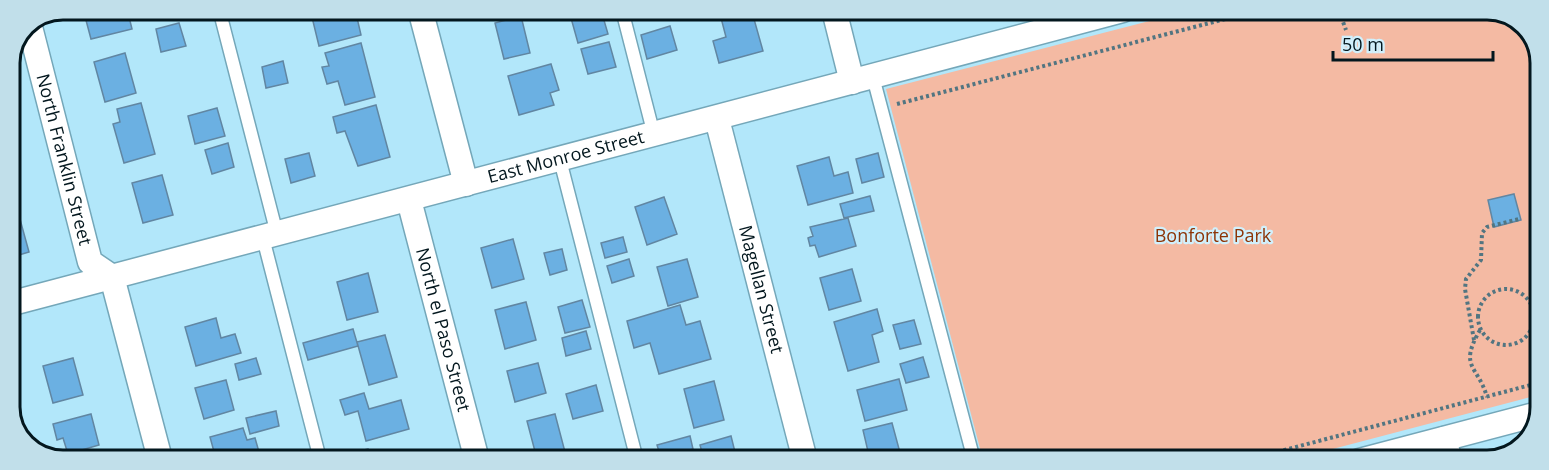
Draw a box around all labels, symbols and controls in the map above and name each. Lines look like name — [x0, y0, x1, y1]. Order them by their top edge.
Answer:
scale bar — [1333, 24, 1494, 62]
text: 50 m — [1342, 32, 1384, 56]
street label: North Franklin Street — [31, 71, 98, 248]
street label: East Monroe Street — [485, 124, 647, 188]
street label: Magellan Street — [734, 223, 790, 356]
park label: Bonforte Park — [1155, 223, 1272, 247]
street label: North el Paso Street — [411, 245, 477, 414]

